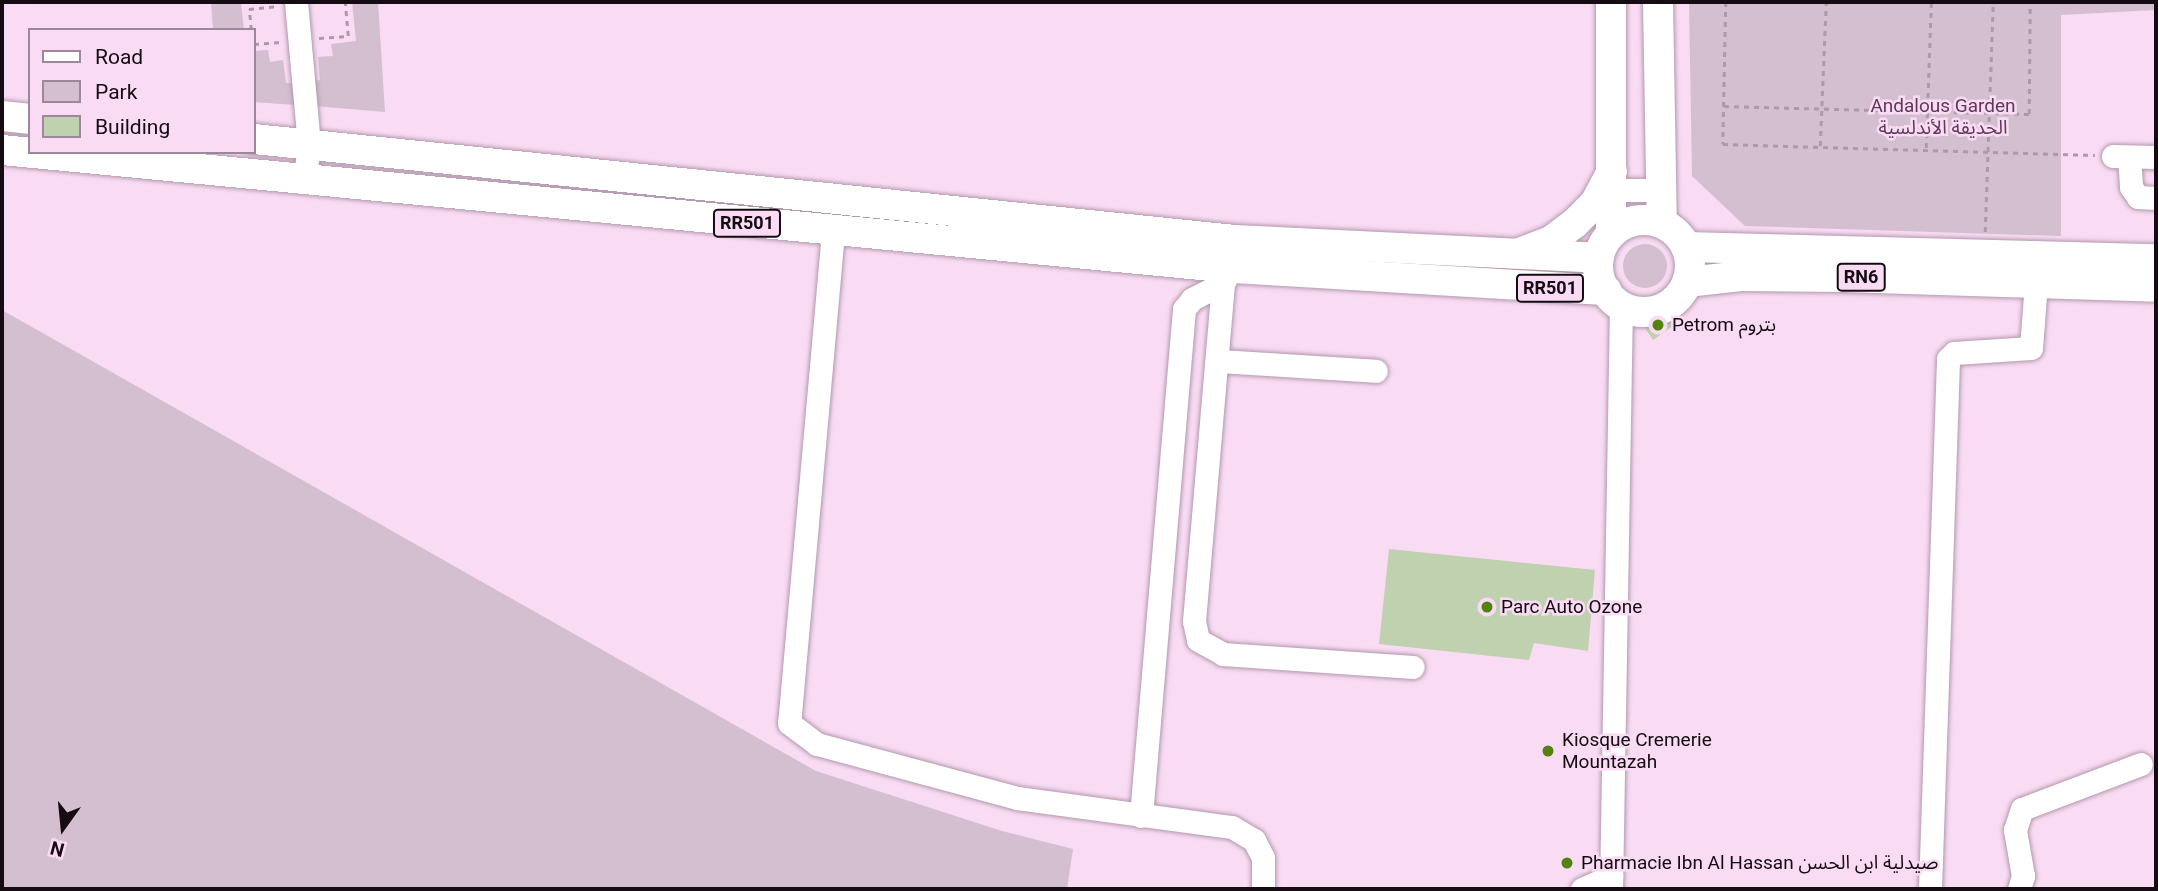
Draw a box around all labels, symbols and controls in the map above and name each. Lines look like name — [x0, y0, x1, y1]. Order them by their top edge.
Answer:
legend — [28, 28, 256, 154]
text: Road — [95, 45, 143, 69]
text: Park — [95, 80, 137, 104]
park label: Andalous Garden الحديقة الأندلسية — [1870, 95, 2016, 139]
text: Building — [95, 115, 170, 139]
road number: RR501 — [712, 208, 782, 238]
road number: RN6 — [1836, 262, 1885, 292]
road number: RR501 — [1515, 274, 1585, 302]
place label: Petrom بتروم — [1672, 314, 1776, 336]
marker: Petrom بتروم — [1650, 317, 1666, 333]
place label: Parc Auto Ozone — [1501, 596, 1642, 618]
marker: Parc Auto Ozone — [1479, 599, 1495, 615]
place label: Kiosque Cremerie Mountazah — [1562, 729, 1712, 773]
marker: Kiosque Cremerie Mountazah — [1540, 743, 1556, 759]
north arrow — [28, 793, 98, 863]
text: N — [48, 836, 67, 862]
place label: Pharmacie Ibn Al Hassan صيدلية ابن الحسن — [1581, 852, 1939, 874]
marker: Pharmacie Ibn Al Hassan صيدلية ابن الحسن — [1559, 855, 1575, 871]

